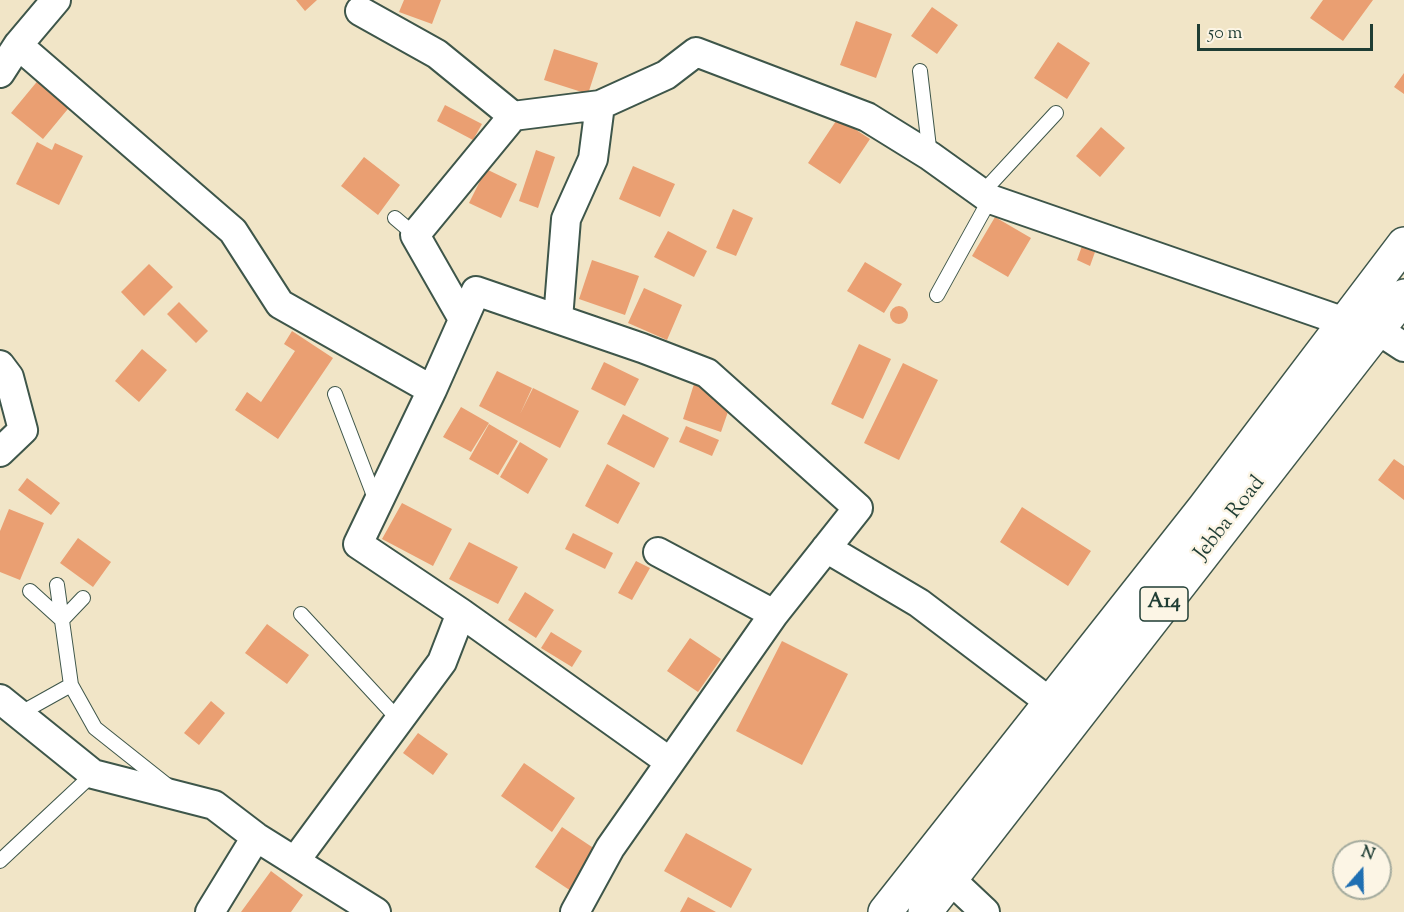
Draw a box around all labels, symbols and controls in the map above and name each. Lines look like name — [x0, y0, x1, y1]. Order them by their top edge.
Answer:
scale bar — [1200, 12, 1376, 50]
text: 50 m — [1208, 21, 1242, 47]
street label: Jebba Road — [1190, 472, 1272, 566]
road number: A14 — [1140, 587, 1188, 621]
north arrow — [1332, 840, 1392, 900]
text: N — [1358, 842, 1378, 867]

